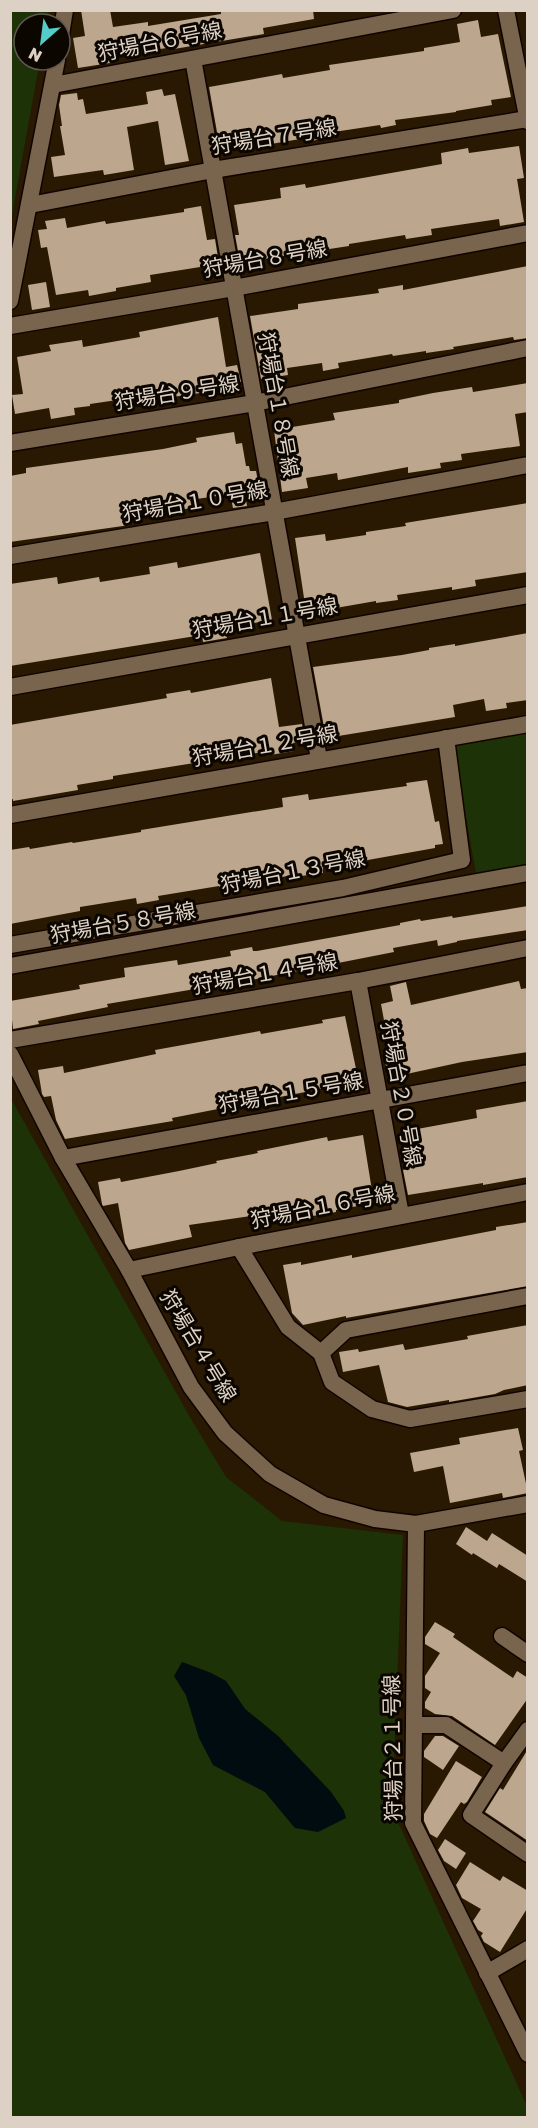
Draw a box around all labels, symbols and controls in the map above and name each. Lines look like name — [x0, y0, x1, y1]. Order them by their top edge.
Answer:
north arrow — [12, 12, 72, 72]
street label: 狩場台６号線 — [95, 16, 224, 66]
text: N — [25, 44, 45, 67]
street label: 狩場台７号線 — [210, 113, 338, 159]
street label: 狩場台８号線 — [201, 234, 329, 282]
street label: 狩場台１８号線 — [253, 330, 305, 479]
street label: 狩場台９号線 — [113, 369, 241, 415]
street label: 狩場台１０号線 — [120, 475, 269, 527]
street label: 狩場台１１号線 — [190, 591, 339, 643]
street label: 狩場台１２号線 — [190, 719, 339, 771]
street label: 狩場台１３号線 — [218, 844, 367, 898]
street label: 狩場台５８号線 — [48, 896, 197, 948]
street label: 狩場台１４号線 — [190, 947, 339, 999]
street label: 狩場台２０号線 — [376, 1019, 428, 1168]
street label: 狩場台１５号線 — [216, 1066, 365, 1118]
street label: 狩場台１６号線 — [248, 1179, 397, 1233]
street label: 狩場台４号線 — [155, 1285, 242, 1406]
street label: 狩場台２１号線 — [378, 1674, 406, 1822]

